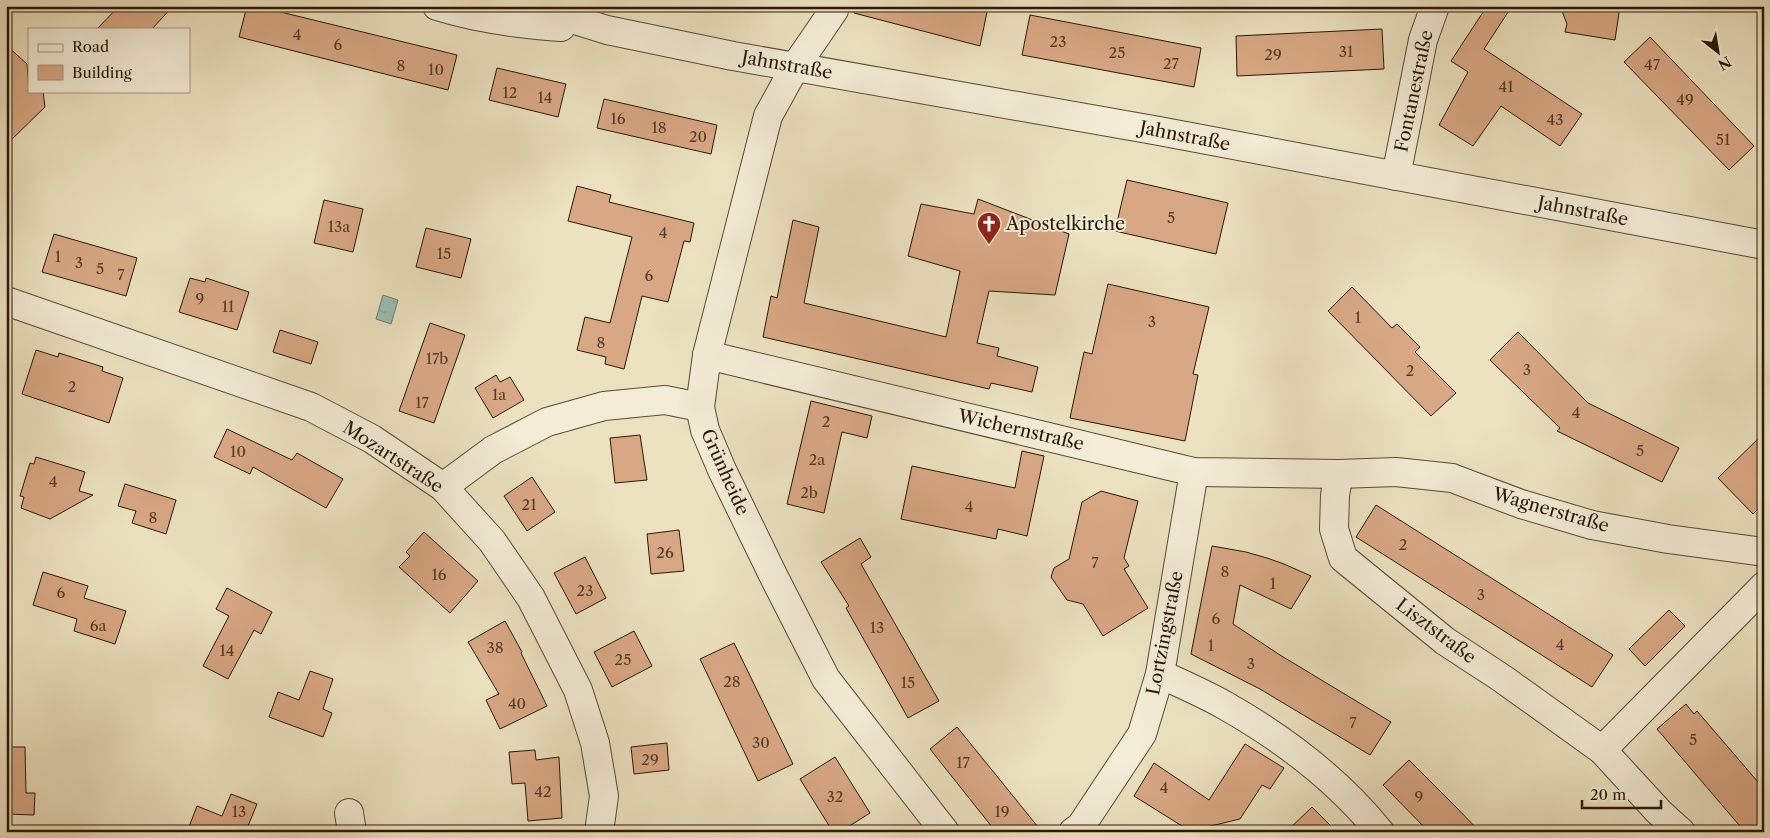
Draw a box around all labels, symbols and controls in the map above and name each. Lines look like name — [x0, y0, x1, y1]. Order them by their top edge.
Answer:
house number: 4 — [293, 25, 301, 44]
legend — [28, 28, 190, 92]
street label: Fontanestraße — [1390, 28, 1438, 154]
north arrow — [1692, 28, 1742, 78]
house number: 23 — [1050, 32, 1066, 51]
house number: 6 — [334, 35, 343, 54]
text: Road — [72, 37, 109, 56]
house number: 31 — [1339, 42, 1354, 61]
house number: 25 — [1109, 43, 1125, 62]
house number: 29 — [1264, 45, 1282, 64]
street label: Jahnstraße — [737, 46, 834, 84]
text: N — [1715, 52, 1735, 74]
house number: 27 — [1163, 54, 1180, 73]
house number: 47 — [1644, 55, 1661, 74]
house number: 8 — [397, 56, 406, 75]
house number: 10 — [428, 60, 444, 79]
text: Building — [72, 63, 132, 82]
house number: 41 — [1499, 77, 1514, 96]
house number: 12 — [503, 83, 517, 102]
house number: 14 — [538, 88, 552, 107]
house number: 49 — [1676, 90, 1694, 109]
house number: 16 — [610, 109, 626, 128]
house number: 43 — [1547, 110, 1563, 129]
street label: Jahnstraße — [1135, 116, 1232, 156]
house number: 18 — [651, 118, 667, 137]
house number: 20 — [689, 127, 707, 146]
house number: 51 — [1716, 130, 1731, 149]
street label: Jahnstraße — [1533, 191, 1630, 231]
house number: 5 — [1167, 208, 1175, 227]
church icon: Apostelkirche — [976, 211, 1002, 245]
place label: Apostelkirche — [1005, 213, 1125, 235]
house number: 13a — [328, 217, 350, 236]
house number: 4 — [659, 223, 667, 242]
house number: 15 — [437, 244, 451, 263]
house number: 1 — [55, 247, 62, 266]
house number: 3 — [75, 253, 83, 272]
house number: 5 — [96, 259, 104, 278]
house number: 7 — [117, 265, 125, 284]
house number: 6 — [645, 266, 654, 285]
house number: 9 — [196, 289, 204, 308]
house number: 11 — [222, 297, 235, 316]
house number: 1 — [1355, 308, 1362, 327]
house number: 3 — [1148, 312, 1156, 331]
house number: 8 — [597, 333, 606, 352]
house number: 17b — [426, 349, 448, 368]
house number: 3 — [1523, 360, 1531, 379]
house number: 2 — [1406, 361, 1414, 380]
house number: 2 — [68, 377, 76, 396]
house number: 1a — [492, 385, 506, 404]
house number: 17 — [415, 393, 429, 412]
house number: 4 — [1572, 403, 1580, 422]
street label: Wichernstraße — [955, 405, 1086, 455]
house number: 2 — [822, 412, 830, 431]
street label: Mozartstraße — [339, 416, 447, 498]
street label: Grünheide — [696, 425, 754, 519]
house number: 5 — [1636, 441, 1644, 460]
house number: 10 — [230, 442, 246, 461]
house number: 2a — [809, 450, 825, 469]
house number: 4 — [49, 472, 57, 491]
house number: 2b — [800, 483, 818, 502]
street label: Wagnerstraße — [1489, 483, 1612, 537]
house number: 21 — [522, 495, 537, 514]
house number: 4 — [965, 497, 973, 516]
house number: 8 — [149, 508, 158, 527]
house number: 2 — [1399, 535, 1407, 554]
house number: 26 — [656, 543, 674, 562]
house number: 7 — [1091, 553, 1099, 572]
house number: 8 — [1221, 562, 1230, 581]
house number: 16 — [431, 565, 447, 584]
street label: Lortzingstraße — [1142, 569, 1188, 697]
house number: 1 — [1270, 574, 1277, 593]
house number: 23 — [577, 581, 593, 600]
house number: 6 — [57, 583, 66, 602]
house number: 3 — [1477, 585, 1485, 604]
street label: Lisztstraße — [1392, 594, 1480, 668]
house number: 6 — [1212, 609, 1221, 628]
house number: 6a — [90, 616, 106, 635]
house number: 13 — [870, 618, 884, 637]
house number: 4 — [1556, 635, 1564, 654]
house number: 1 — [1208, 636, 1215, 655]
house number: 38 — [486, 638, 504, 657]
house number: 14 — [220, 641, 234, 660]
house number: 25 — [615, 650, 631, 669]
house number: 3 — [1247, 654, 1255, 673]
house number: 28 — [723, 672, 741, 691]
house number: 15 — [901, 673, 915, 692]
house number: 40 — [508, 694, 526, 713]
house number: 7 — [1349, 713, 1357, 732]
house number: 5 — [1689, 730, 1697, 749]
house number: 30 — [752, 733, 770, 752]
house number: 29 — [641, 750, 659, 769]
house number: 17 — [956, 753, 970, 772]
house number: 4 — [1160, 778, 1168, 797]
scale bar — [1582, 778, 1661, 810]
house number: 42 — [534, 782, 552, 801]
text: 20 m — [1590, 785, 1626, 804]
house number: 32 — [827, 787, 843, 806]
house number: 9 — [1415, 787, 1423, 806]
house number: 13 — [232, 802, 246, 821]
house number: 19 — [994, 802, 1010, 821]

